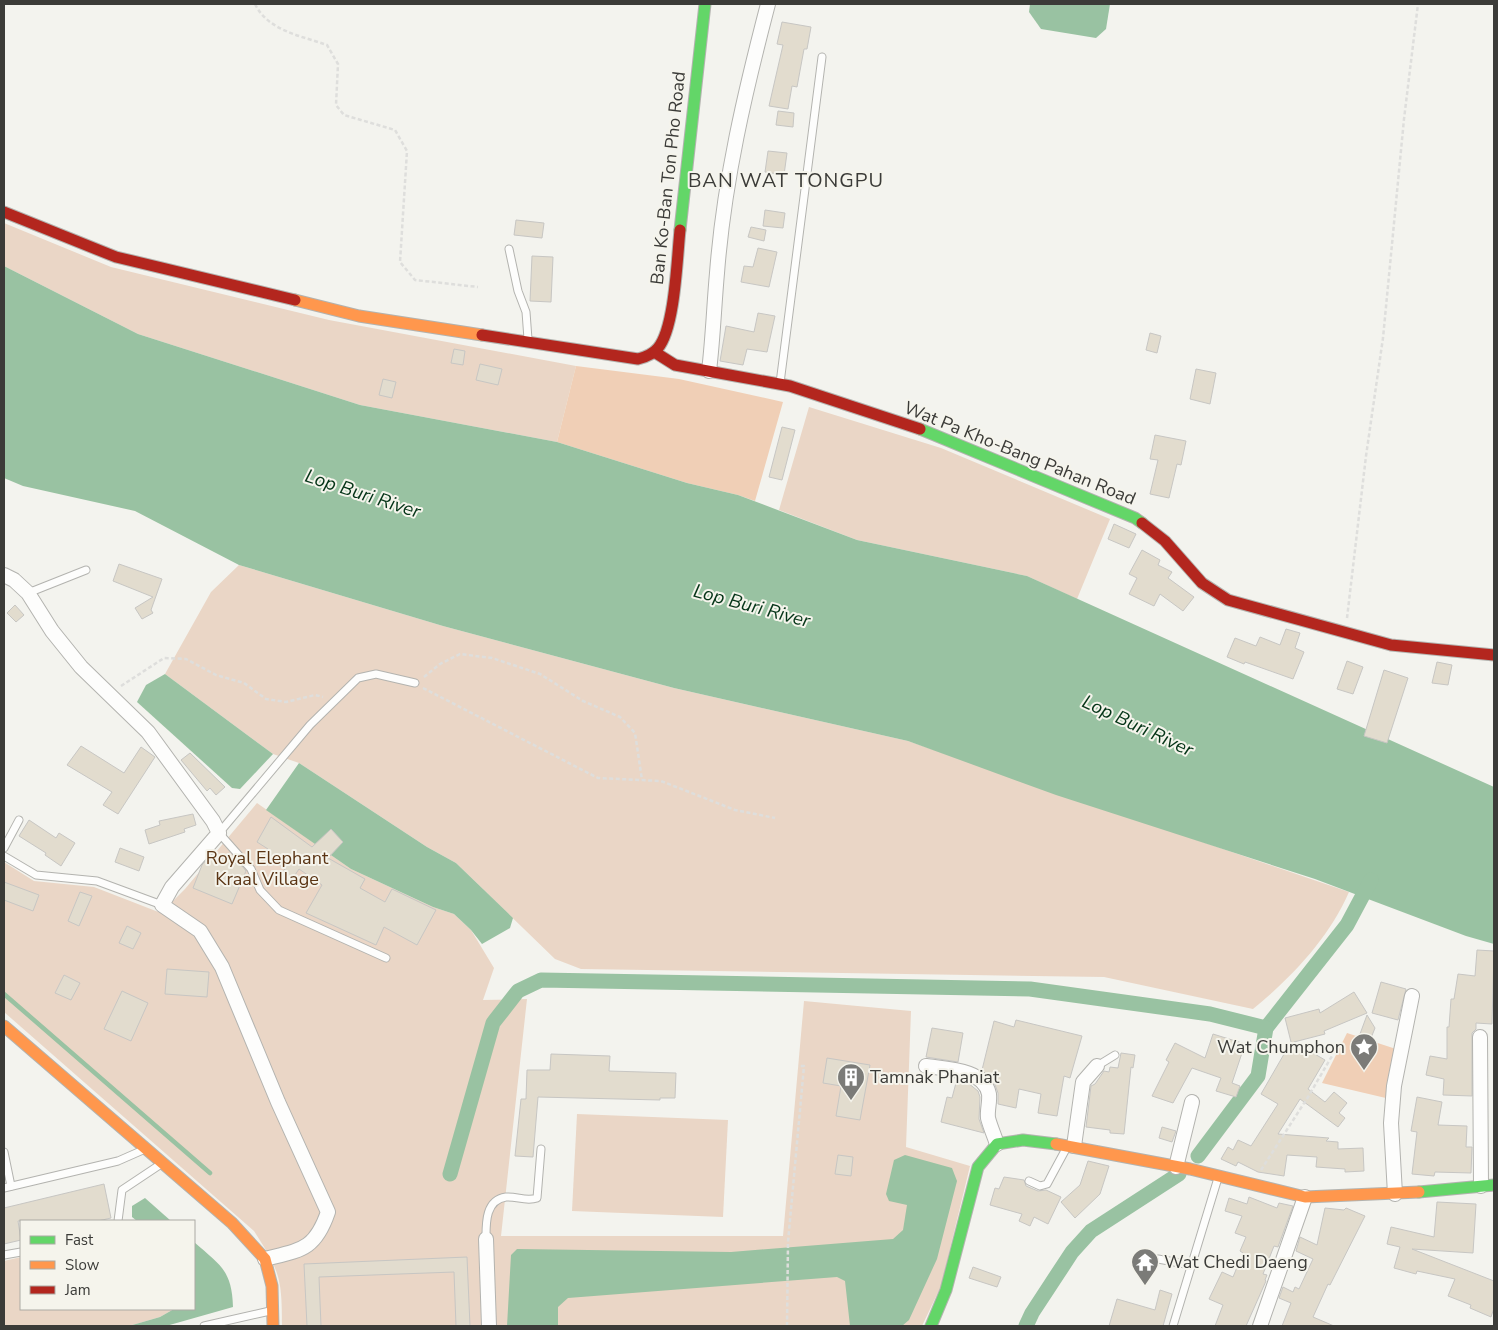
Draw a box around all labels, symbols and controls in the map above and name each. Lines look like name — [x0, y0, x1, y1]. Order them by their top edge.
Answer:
street label: Ban Ko-Ban Ton Pho Road — [645, 70, 691, 286]
district label: BAN WAT TONGPU — [688, 167, 884, 194]
street label: Wat Pa Kho-Bang Pahan Road — [901, 395, 1139, 511]
water label: Lop Buri River — [302, 463, 425, 525]
water label: Lop Buri River — [690, 578, 814, 634]
water label: Lop Buri River — [1078, 689, 1199, 764]
park label: Royal Elephant Kraal Village — [206, 846, 329, 891]
place icon: Wat Chumphon — [1349, 1032, 1379, 1071]
place label: Wat Chumphon — [1217, 1035, 1345, 1059]
building icon: Tamnak Phaniat — [836, 1062, 866, 1101]
place label: Tamnak Phaniat — [870, 1065, 1000, 1089]
legend — [20, 1220, 195, 1310]
text: Fast — [65, 1230, 94, 1250]
temple icon: Wat Chedi Daeng — [1130, 1247, 1160, 1286]
place label: Wat Chedi Daeng — [1164, 1250, 1308, 1274]
text: Slow — [65, 1255, 100, 1275]
text: Jam — [64, 1280, 91, 1300]

